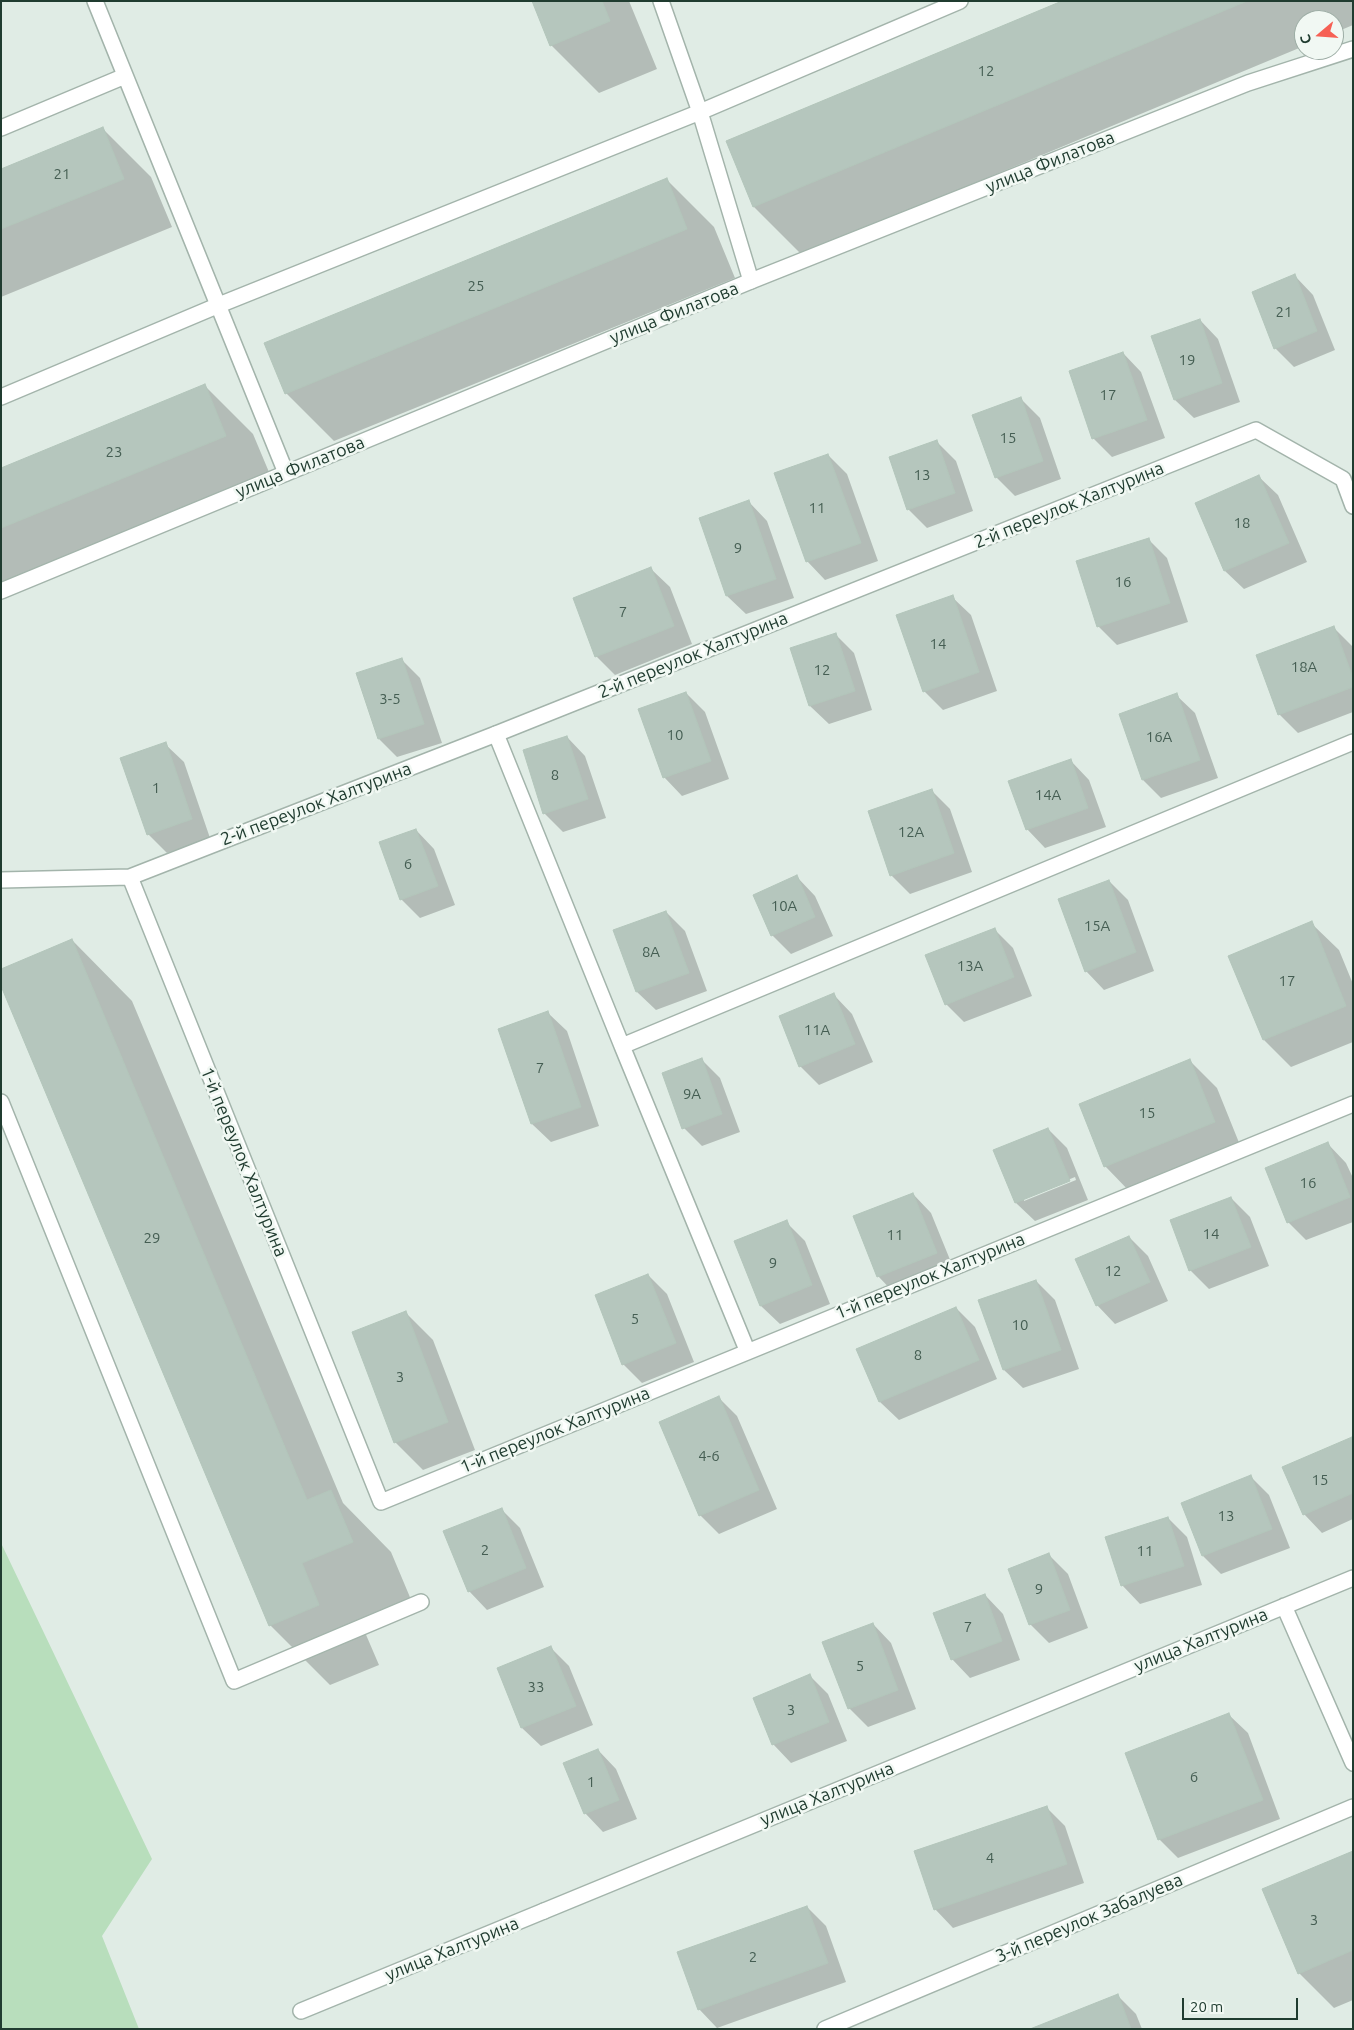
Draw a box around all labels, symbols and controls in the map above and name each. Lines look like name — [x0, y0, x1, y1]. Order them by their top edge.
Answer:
north arrow — [1294, 10, 1344, 60]
text: С — [1297, 33, 1315, 46]
house number: 12 — [978, 62, 994, 80]
street label: улица Филатова — [982, 126, 1118, 198]
house number: 21 — [54, 165, 70, 183]
house number: 25 — [468, 277, 484, 295]
street label: улица Филатова — [606, 277, 742, 349]
house number: 21 — [1276, 303, 1292, 321]
house number: 19 — [1179, 351, 1195, 369]
house number: 17 — [1100, 386, 1116, 404]
house number: 15 — [1000, 429, 1016, 447]
street label: улица Филатова — [232, 431, 368, 503]
house number: 23 — [106, 443, 122, 461]
street label: 2-й переулок Халтурина — [971, 457, 1167, 553]
house number: 13 — [914, 466, 930, 484]
house number: 11 — [809, 499, 825, 517]
house number: 18 — [1234, 514, 1250, 532]
house number: 9 — [734, 539, 742, 557]
house number: 16 — [1115, 573, 1131, 591]
house number: 7 — [619, 603, 627, 621]
street label: 2-й переулок Халтурина — [595, 607, 791, 703]
house number: 14 — [930, 635, 946, 653]
house number: 18А — [1291, 658, 1317, 676]
house number: 12 — [814, 661, 830, 679]
house number: 3-5 — [379, 690, 401, 708]
house number: 10 — [667, 726, 683, 744]
house number: 16А — [1146, 728, 1172, 746]
street label: 2-й переулок Халтурина — [218, 758, 414, 850]
house number: 8 — [551, 766, 559, 784]
house number: 1 — [152, 779, 160, 797]
house number: 14А — [1035, 786, 1061, 804]
house number: 12А — [898, 823, 924, 841]
house number: 6 — [404, 855, 412, 873]
house number: 10А — [771, 897, 797, 915]
house number: 15А — [1084, 917, 1110, 935]
house number: 8А — [642, 943, 660, 961]
house number: 13А — [957, 957, 983, 975]
house number: 17 — [1279, 972, 1295, 990]
house number: 11А — [804, 1021, 830, 1039]
house number: 7 — [536, 1059, 544, 1077]
street label: 1-й переулок Халтурина — [196, 1064, 292, 1260]
house number: 9А — [683, 1085, 701, 1103]
house number: 15 — [1139, 1104, 1155, 1122]
house number: 16 — [1300, 1174, 1316, 1192]
house number: 14 — [1203, 1225, 1219, 1243]
house number: 11 — [887, 1226, 903, 1244]
street label: 1-й переулок Халтурина — [832, 1228, 1028, 1324]
house number: 29 — [144, 1229, 160, 1247]
house number: 9 — [769, 1254, 777, 1272]
house number: 12 — [1105, 1262, 1121, 1280]
house number: 5 — [631, 1310, 639, 1328]
house number: 10 — [1012, 1316, 1028, 1334]
house number: 8 — [914, 1346, 922, 1364]
house number: 3 — [396, 1368, 404, 1386]
street label: 1-й переулок Халтурина — [457, 1382, 653, 1478]
house number: 4-6 — [698, 1447, 720, 1465]
house number: 15 — [1312, 1471, 1328, 1489]
house number: 13 — [1218, 1507, 1234, 1525]
house number: 2 — [481, 1541, 489, 1559]
house number: 11 — [1137, 1542, 1153, 1560]
house number: 9 — [1035, 1580, 1043, 1598]
street label: улица Халтурина — [1131, 1603, 1271, 1677]
house number: 7 — [964, 1618, 972, 1636]
house number: 5 — [856, 1657, 864, 1675]
house number: 33 — [528, 1678, 544, 1696]
house number: 3 — [787, 1701, 795, 1719]
street label: улица Халтурина — [757, 1757, 897, 1831]
house number: 6 — [1190, 1768, 1198, 1786]
house number: 1 — [587, 1773, 595, 1791]
house number: 4 — [986, 1849, 994, 1867]
street label: 3-й переулок Забалуева — [992, 1869, 1186, 1967]
house number: 3 — [1310, 1911, 1318, 1929]
street label: улица Халтурина — [382, 1912, 522, 1986]
house number: 2 — [749, 1948, 757, 1966]
scale bar — [1184, 1988, 1300, 2020]
text: 20 m — [1190, 1998, 1223, 2015]

